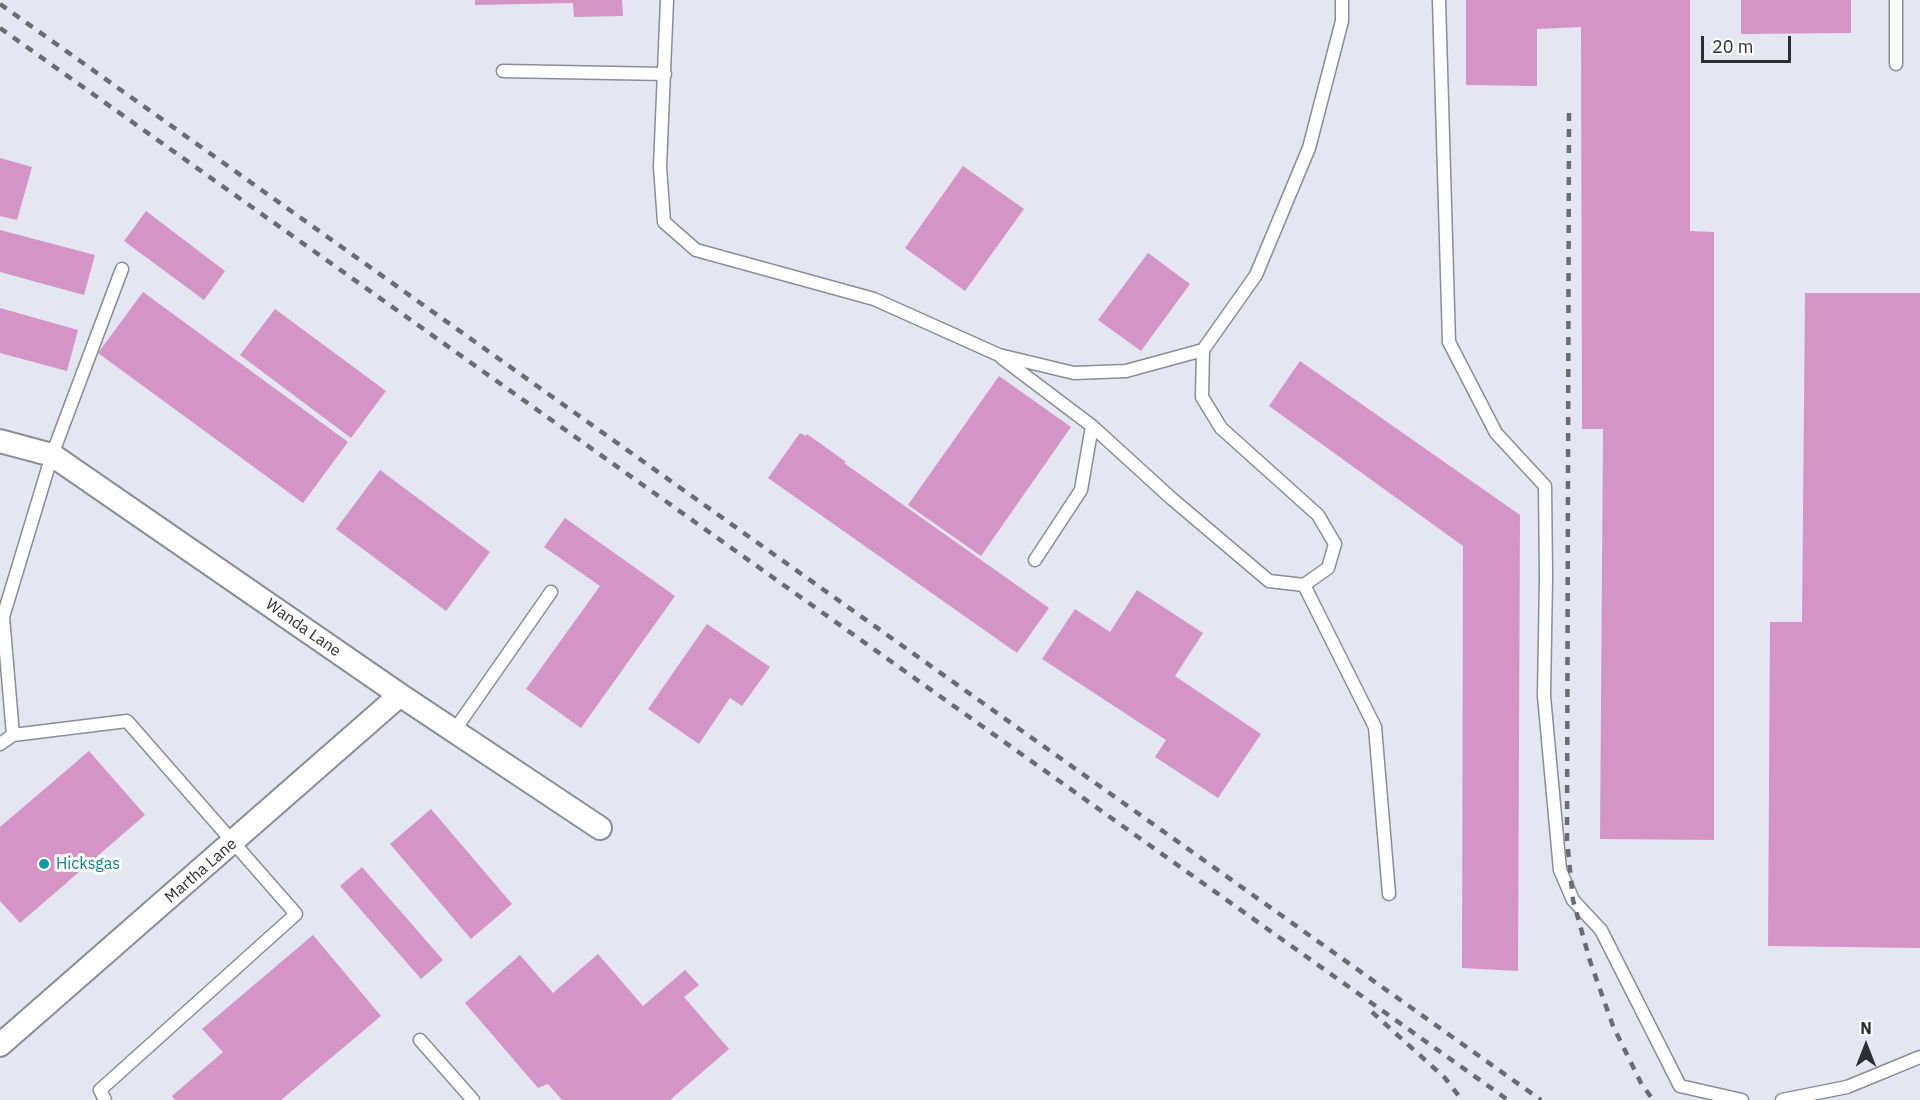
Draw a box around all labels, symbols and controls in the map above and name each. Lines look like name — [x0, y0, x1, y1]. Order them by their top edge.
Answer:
scale bar — [1704, 24, 1794, 62]
text: 20 m — [1712, 35, 1754, 58]
street label: Wanda Lane — [262, 595, 344, 661]
street label: Martha Lane — [161, 835, 241, 907]
place label: Hicksgas — [56, 854, 120, 874]
marker: Hicksgas — [37, 857, 51, 871]
north arrow — [1836, 1016, 1896, 1076]
text: N — [1860, 1018, 1872, 1038]

